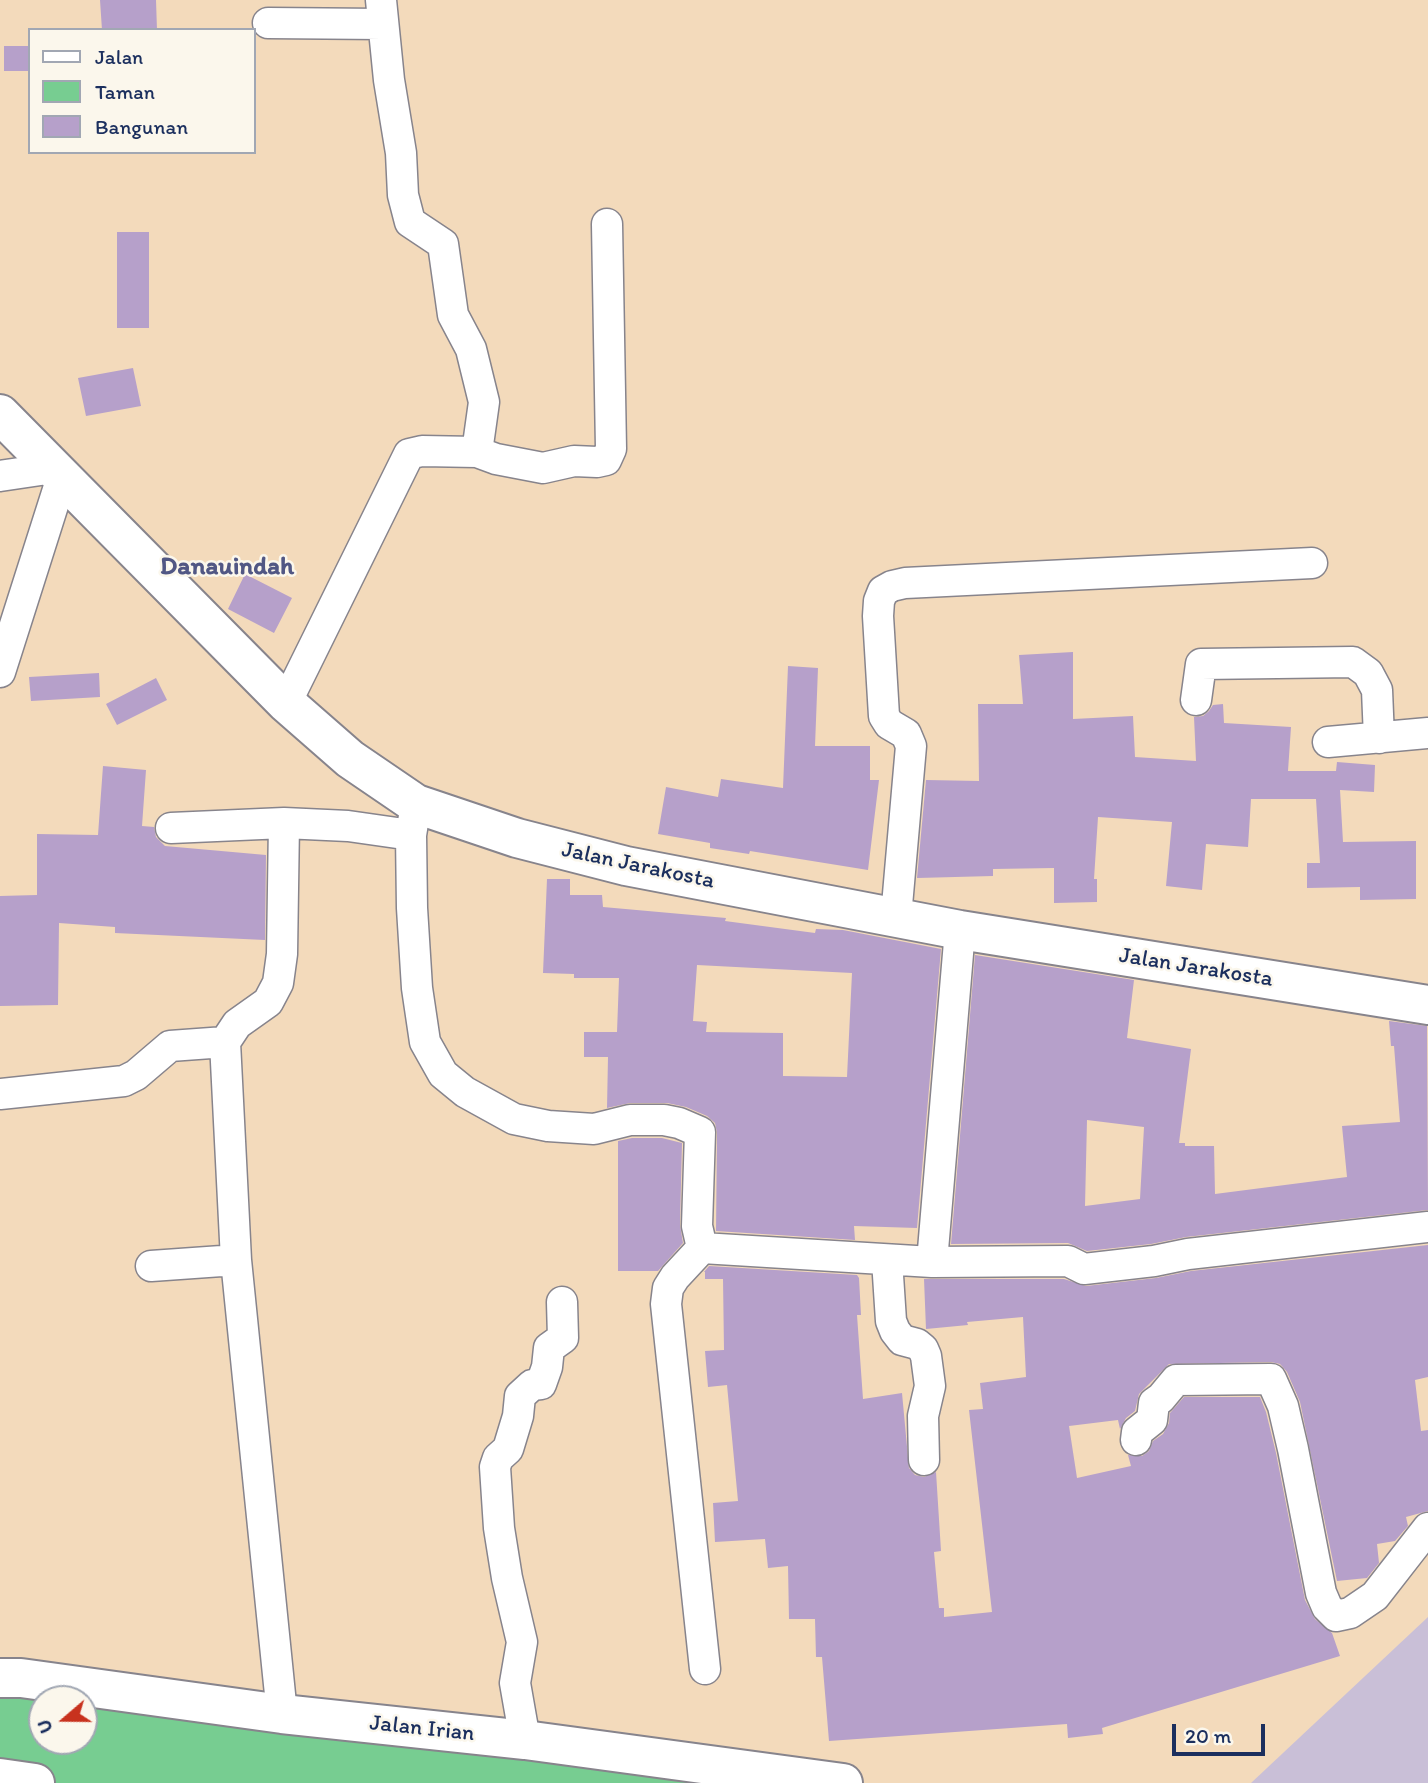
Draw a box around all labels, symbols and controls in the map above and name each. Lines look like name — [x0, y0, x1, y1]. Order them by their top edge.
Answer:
legend — [28, 28, 256, 154]
text: Jalan — [95, 44, 143, 69]
text: Taman — [95, 79, 155, 104]
text: Bangunan — [95, 114, 188, 139]
district label: Danauindah — [160, 551, 294, 583]
street label: Jalan Jarakosta — [559, 836, 717, 896]
street label: Jalan Jarakosta — [1117, 942, 1275, 994]
north arrow — [28, 1685, 98, 1755]
street label: Jalan Irian — [368, 1710, 476, 1748]
scale bar — [1176, 1710, 1269, 1754]
text: U — [32, 1717, 58, 1737]
text: 20 m — [1185, 1723, 1231, 1748]

